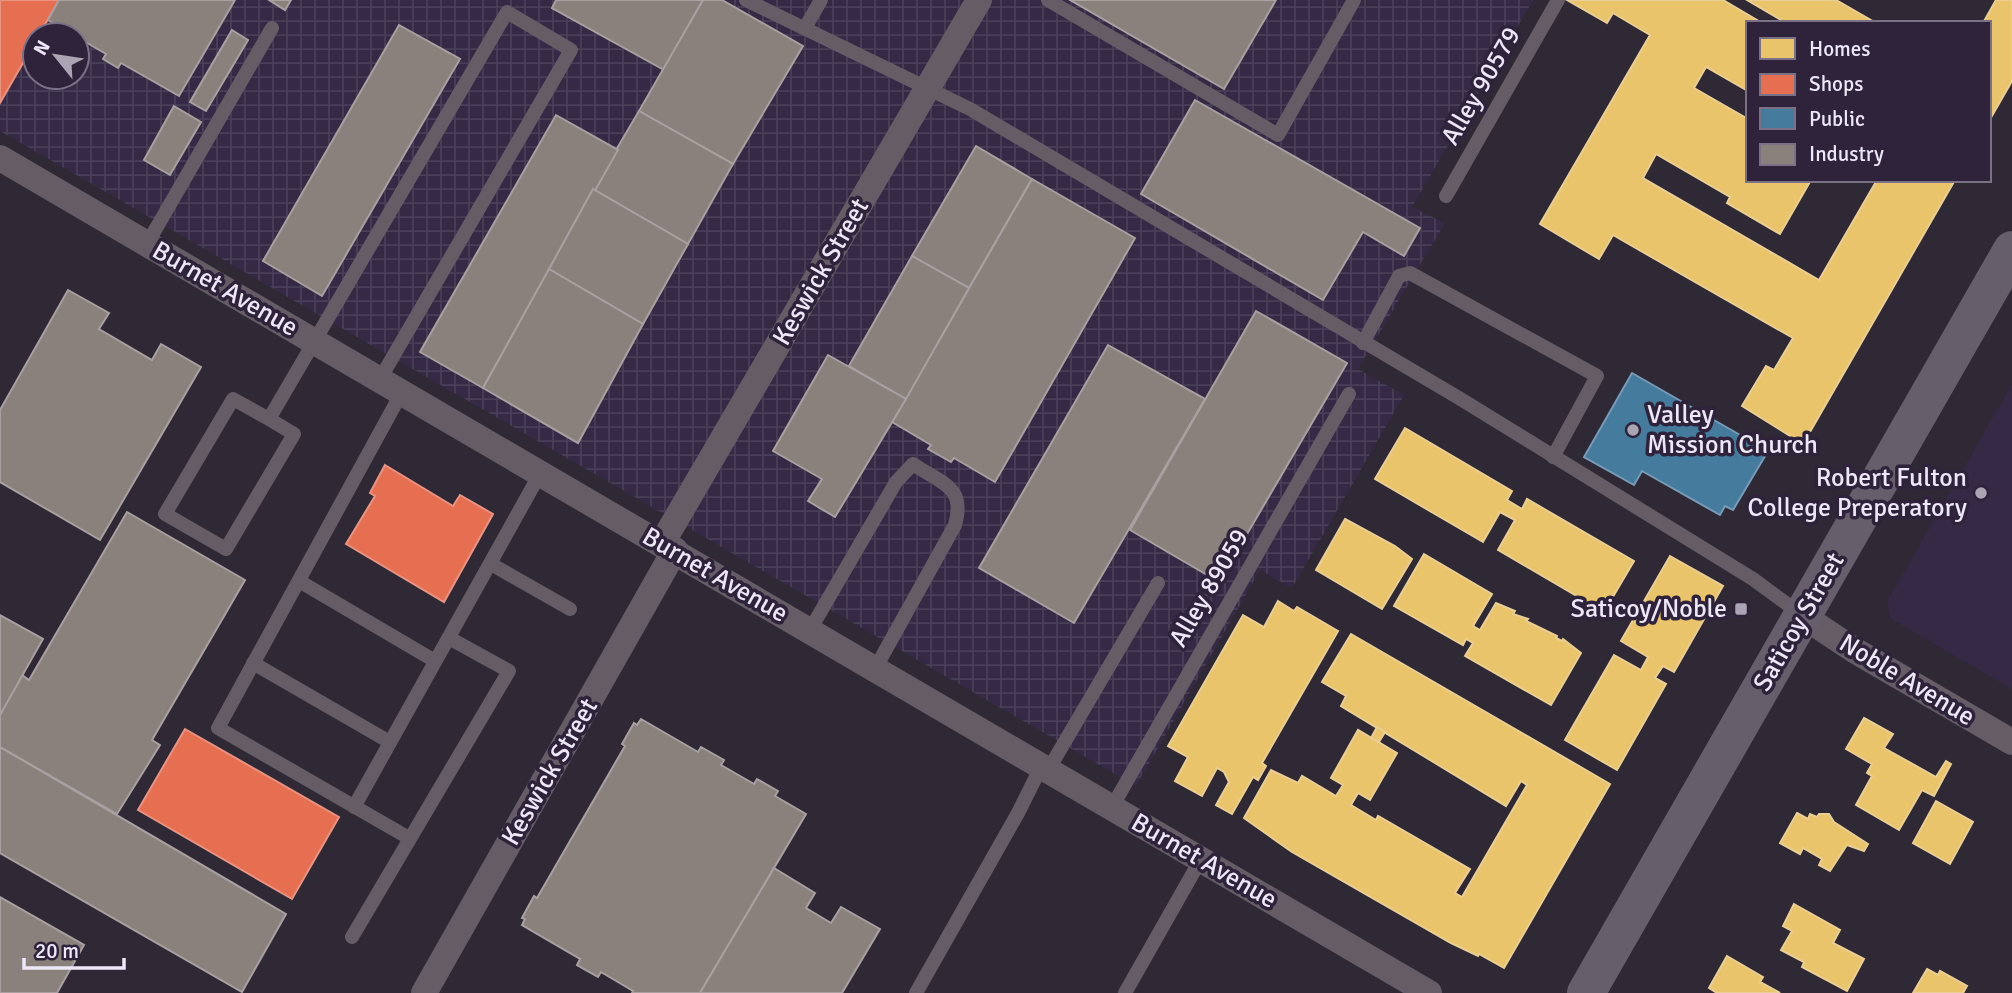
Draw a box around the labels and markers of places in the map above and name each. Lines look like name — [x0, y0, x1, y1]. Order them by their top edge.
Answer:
place label: Valley Mission Church — [1647, 399, 1818, 461]
marker: Valley Mission Church — [1625, 422, 1641, 438]
place label: Robert Fulton College Preperatory — [1747, 462, 1967, 524]
marker: Robert Fulton College Preperatory — [1973, 485, 1989, 501]
place label: Saticoy/Noble — [1570, 593, 1727, 625]
marker: Saticoy/Noble — [1733, 601, 1749, 617]

